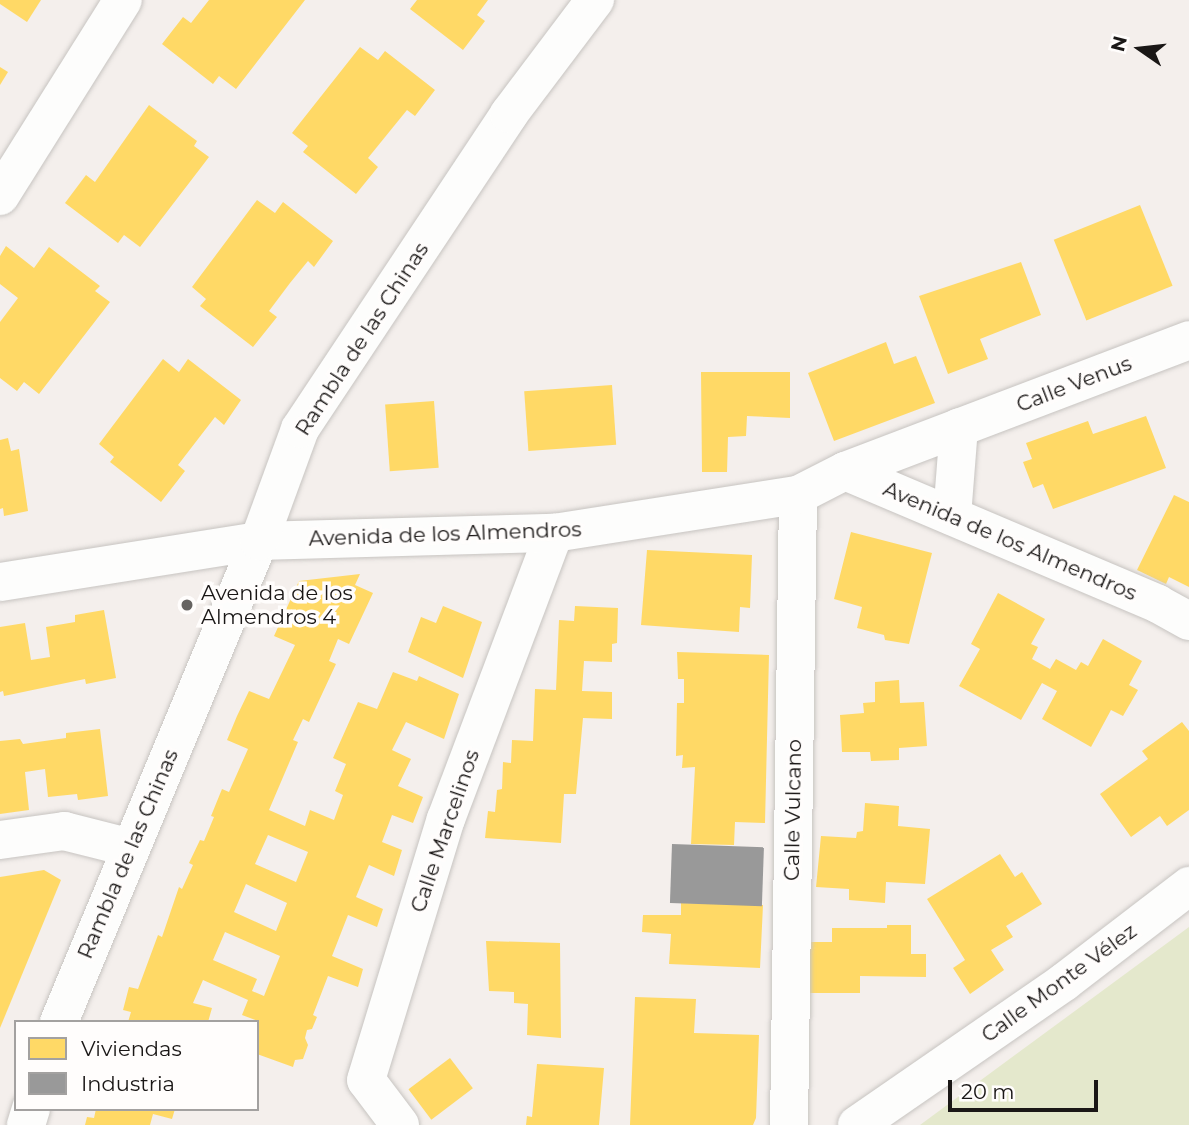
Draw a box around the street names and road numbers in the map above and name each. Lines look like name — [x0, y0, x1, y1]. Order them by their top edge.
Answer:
street label: Rambla de las Chinas — [290, 238, 434, 440]
street label: Calle Venus — [1013, 350, 1135, 418]
street label: Avenida de los Almendros — [879, 476, 1141, 606]
street label: Avenida de los Almendros — [308, 517, 582, 551]
street label: Calle Vulcano — [779, 739, 807, 881]
street label: Rambla de las Chinas — [72, 745, 184, 963]
street label: Calle Marcelinos — [405, 746, 485, 916]
street label: Calle Monte Vélez — [977, 918, 1141, 1048]

